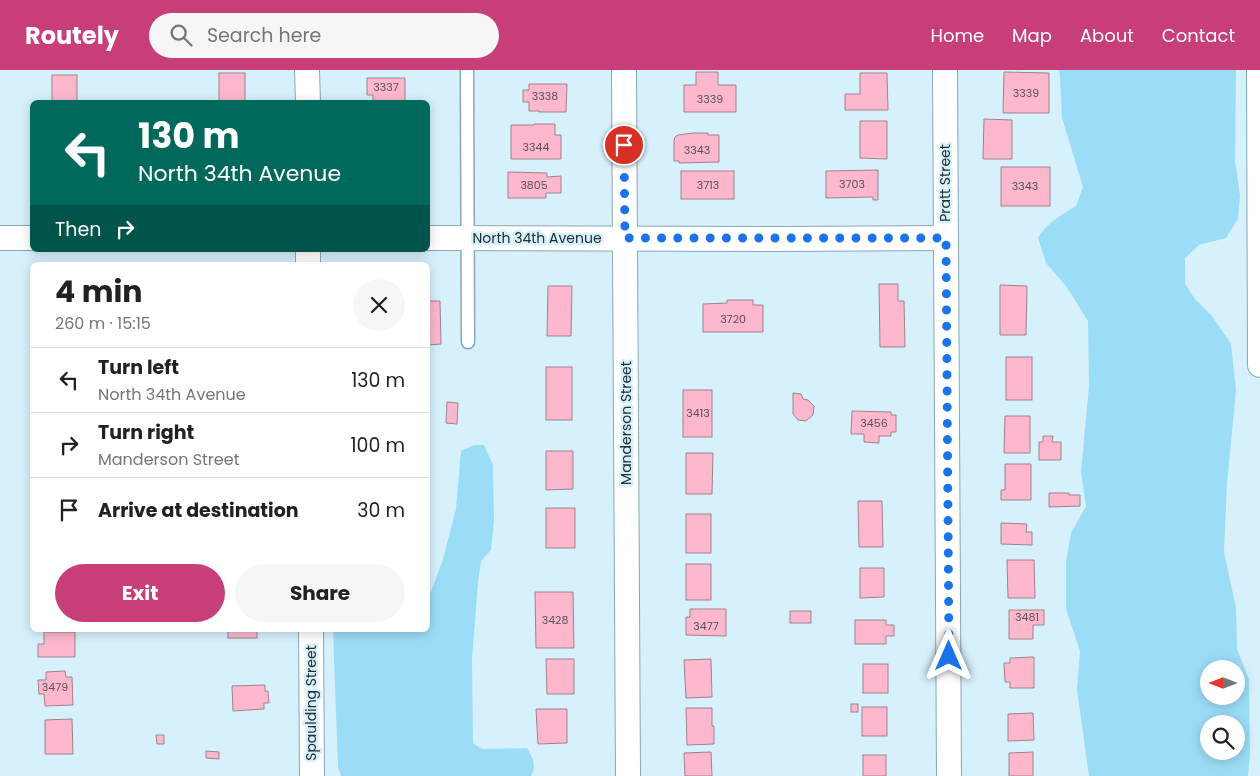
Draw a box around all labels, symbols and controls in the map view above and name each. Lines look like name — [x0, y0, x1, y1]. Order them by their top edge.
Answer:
search box — [149, 13, 499, 58]
text: Routely — [25, 19, 119, 52]
icon: search — [167, 21, 195, 49]
text: Search here — [207, 22, 321, 49]
text: Home — [930, 23, 984, 48]
text: Map — [1012, 23, 1052, 48]
text: About — [1080, 23, 1134, 48]
text: Contact — [1162, 23, 1235, 48]
house number: 3337 — [373, 79, 399, 95]
house number: 3339 — [1013, 85, 1039, 101]
house number: 3338 — [532, 88, 558, 104]
house number: 3339 — [697, 91, 723, 107]
text: 130 m — [138, 111, 240, 160]
icon: left — [55, 120, 120, 185]
pin — [603, 124, 645, 166]
icon: arrive — [610, 131, 638, 159]
house number: 3344 — [523, 139, 549, 155]
house number: 3343 — [684, 142, 710, 158]
street label: Pratt Street — [935, 144, 955, 222]
text: North 34th Avenue — [138, 158, 341, 189]
house number: 3703 — [839, 176, 865, 192]
house number: 3805 — [520, 177, 548, 193]
house number: 3713 — [697, 177, 719, 193]
house number: 3343 — [1012, 178, 1038, 194]
icon: right — [111, 215, 139, 243]
text: Then — [55, 216, 101, 243]
street label: North 34th Avenue — [472, 228, 602, 248]
text: 4 min — [55, 270, 143, 313]
button: close — [353, 279, 405, 331]
house number: 3720 — [720, 311, 746, 327]
text: 260 m · 15:15 — [55, 312, 151, 335]
text: Turn left — [98, 354, 179, 381]
street label: Manderson Street — [616, 361, 636, 485]
icon: left — [55, 366, 83, 394]
text: 130 m — [351, 367, 405, 394]
text: North 34th Avenue — [98, 383, 246, 406]
house number: 3413 — [686, 405, 710, 421]
house number: 3456 — [860, 415, 888, 431]
text: Turn right — [98, 419, 194, 446]
icon: right — [55, 431, 83, 459]
text: 100 m — [350, 432, 405, 459]
text: Manderson Street — [98, 448, 240, 471]
icon: arrive — [55, 496, 83, 524]
text: Arrive at destination — [98, 497, 299, 524]
text: 30 m — [357, 497, 405, 524]
button: Exit — [55, 564, 225, 622]
button: Share — [235, 564, 405, 622]
house number: 3481 — [1015, 609, 1039, 625]
house number: 3428 — [542, 612, 568, 628]
house number: 3477 — [693, 618, 719, 634]
position arrow — [922, 629, 974, 681]
street label: Spaulding Street — [301, 645, 321, 761]
north arrow — [1200, 660, 1245, 705]
map controls — [1200, 660, 1245, 760]
house number: 3479 — [42, 679, 68, 695]
button: search — [1200, 715, 1245, 760]

